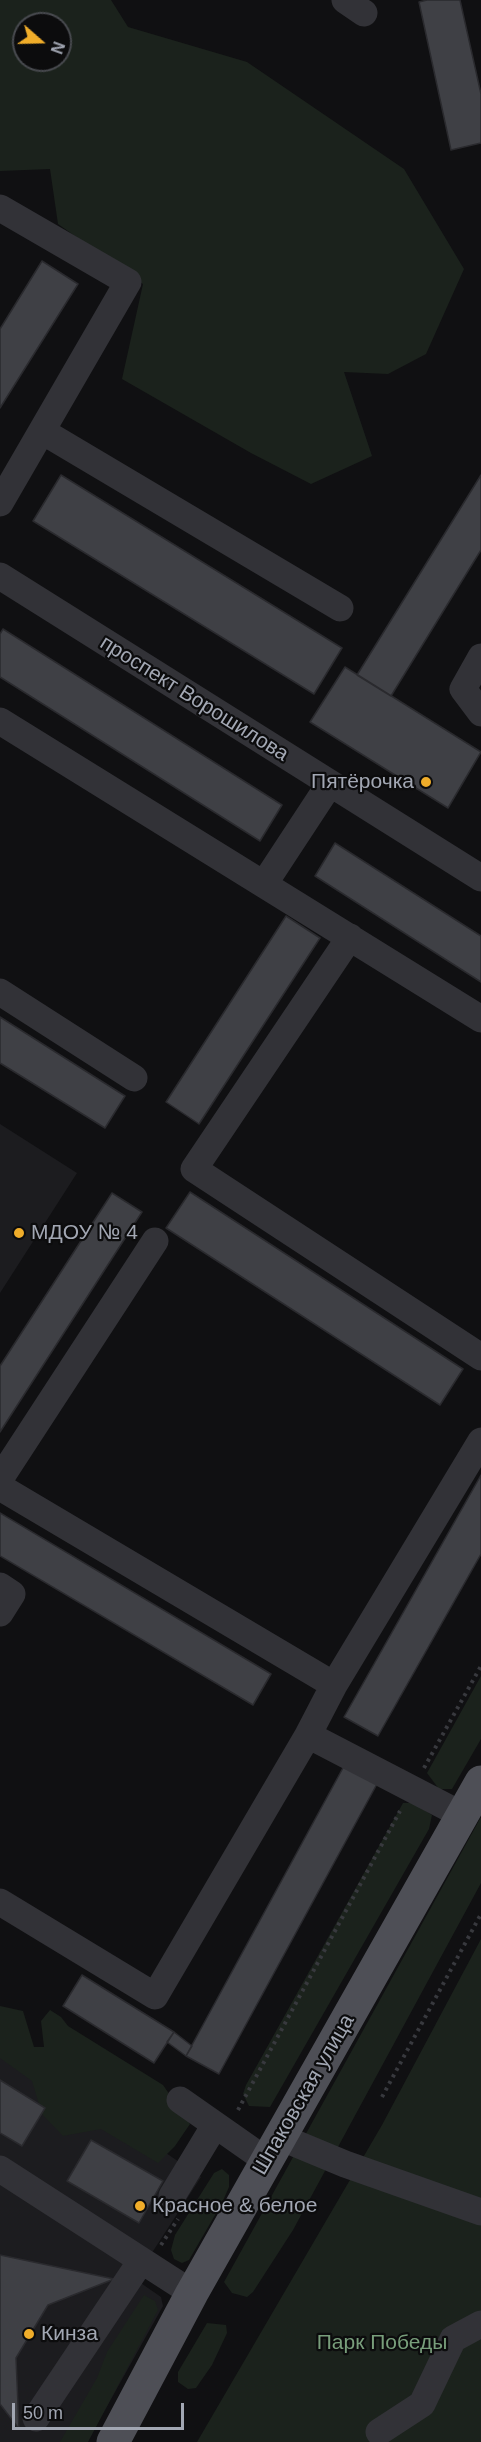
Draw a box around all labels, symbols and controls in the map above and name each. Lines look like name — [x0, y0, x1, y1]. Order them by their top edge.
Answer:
north arrow — [12, 12, 72, 72]
text: N — [48, 39, 67, 56]
street label: проспект Ворошилова — [95, 631, 293, 767]
place label: Пятёрочка — [311, 769, 414, 795]
marker: Пятёрочка — [419, 775, 433, 789]
place label: МДОУ № 4 — [31, 1220, 138, 1246]
marker: МДОУ № 4 — [12, 1226, 26, 1240]
street label: Шпаковская улица — [248, 2010, 360, 2180]
place label: Красное & белое — [152, 2193, 317, 2219]
marker: Красное & белое — [133, 2199, 147, 2213]
place label: Кинза — [41, 2321, 98, 2347]
marker: Кинза — [22, 2327, 36, 2341]
park label: Парк Победы — [317, 2330, 447, 2356]
scale bar — [15, 2391, 188, 2429]
text: 50 m — [23, 2403, 63, 2423]

